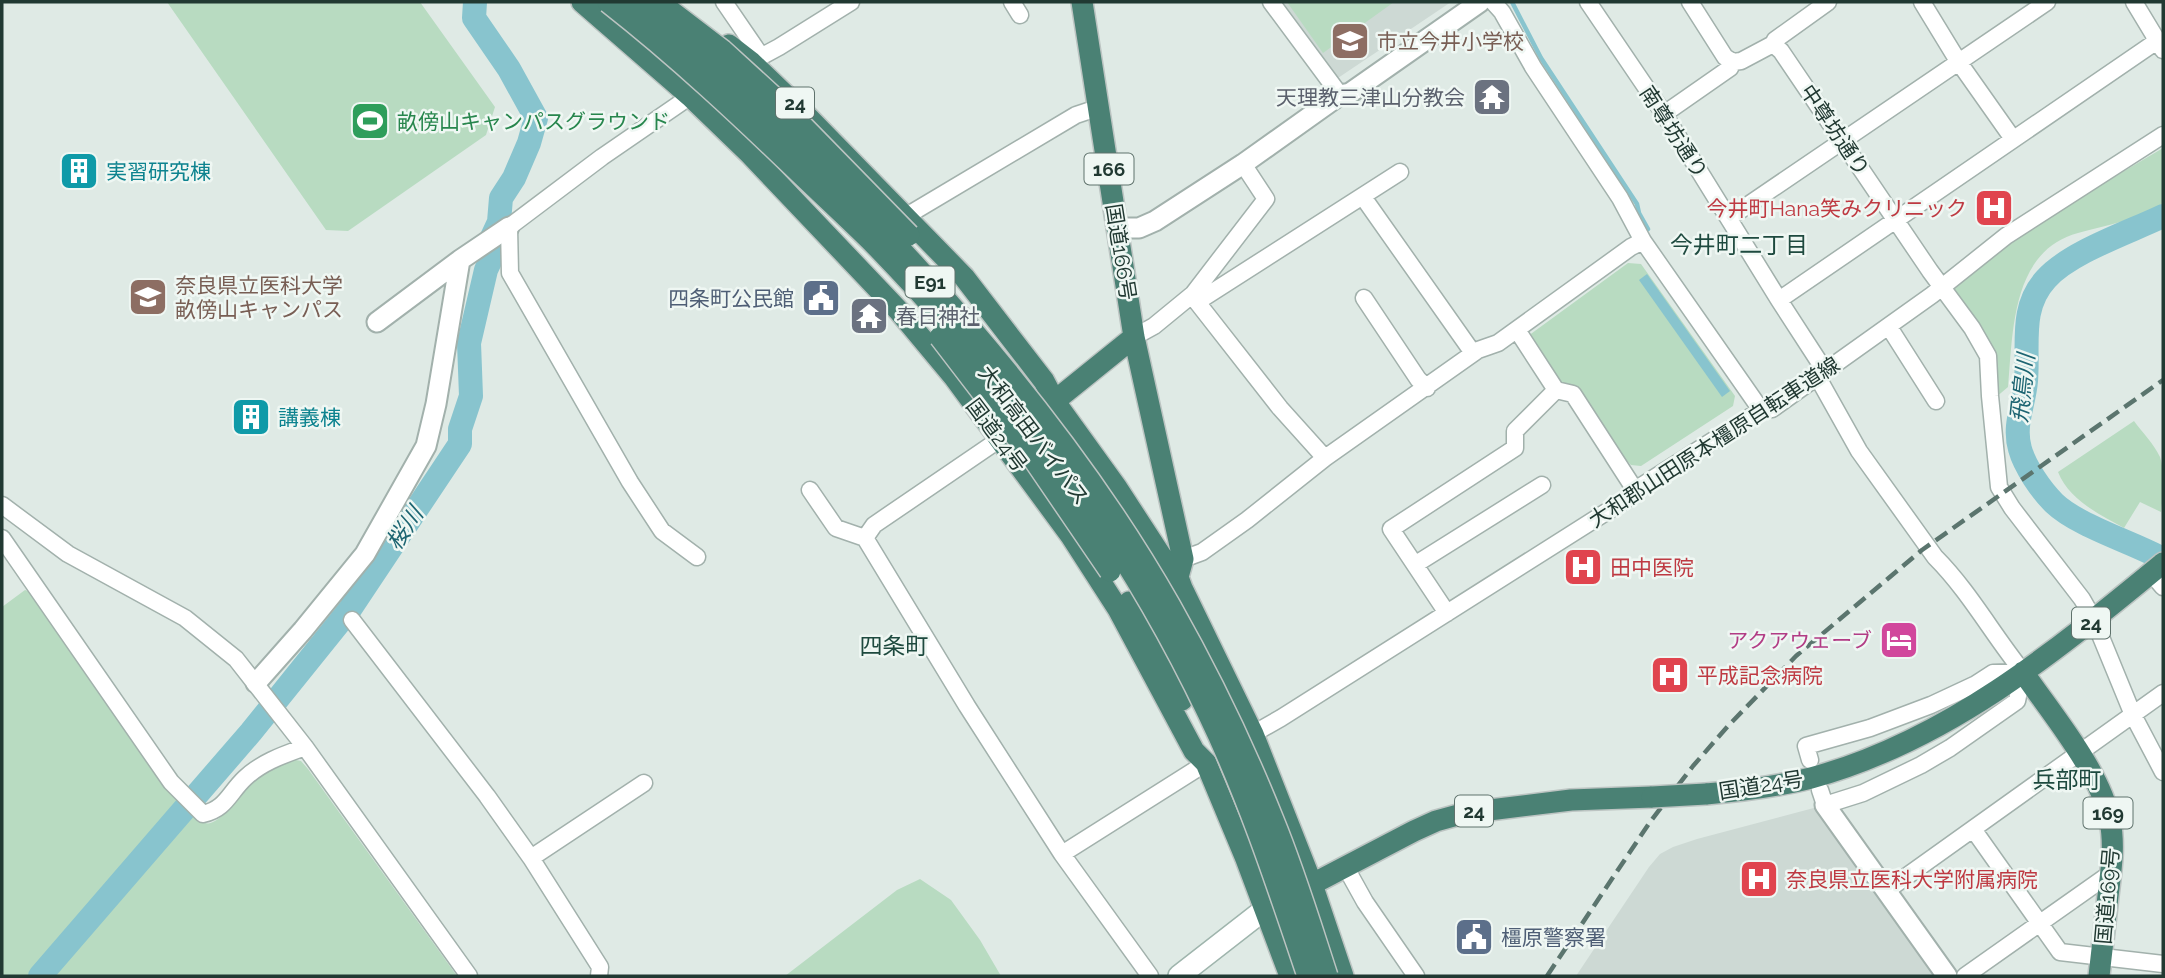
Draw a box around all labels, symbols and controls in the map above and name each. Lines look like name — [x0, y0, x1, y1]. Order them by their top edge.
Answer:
school or university icon: 市立今井小学校 — [1329, 20, 1371, 62]
place label: 市立今井小学校 — [1377, 29, 1524, 54]
temple icon: 天理教三津山分教会 — [1471, 76, 1513, 118]
street label: 中尊坊通り — [1795, 79, 1875, 181]
street label: 南尊坊通り — [1635, 81, 1713, 183]
place label: 天理教三津山分教会 — [1276, 85, 1465, 110]
road number: 24 — [776, 88, 814, 118]
sports icon: 畝傍山キャンパスグラウンド — [349, 100, 391, 142]
place label: 畝傍山キャンパスグラウンド — [397, 109, 670, 134]
building icon: 実習研究棟 — [58, 150, 100, 192]
road number: 166 — [1084, 154, 1134, 184]
place label: 実習研究棟 — [106, 159, 211, 184]
hospital icon: 今井町Hana笑みクリニック — [1973, 187, 2015, 229]
place label: 今井町Hana笑みクリニック — [1706, 196, 1967, 221]
street label: 国道166号 — [1101, 202, 1141, 302]
district label: 今井町二丁目 — [1670, 231, 1808, 258]
road number: E91 — [906, 266, 954, 298]
place label: 奈良県立医科大学 畝傍山キャンパス — [175, 273, 343, 322]
school or university icon: 奈良県立医科大学 畝傍山キャンパス — [127, 276, 169, 318]
public building icon: 四条町公民館 — [800, 277, 842, 319]
place label: 四条町公民館 — [668, 286, 794, 311]
temple icon: 春日神社 — [848, 295, 890, 337]
place label: 春日神社 — [896, 304, 980, 329]
water label: 飛鳥川 — [2005, 349, 2039, 424]
street label: 大和郡山田原本橿原自転車道線 — [1584, 351, 1844, 533]
street label: 大和高田バイパス — [974, 361, 1094, 509]
street label: 国道24号 — [961, 393, 1033, 477]
building icon: 講義棟 — [230, 396, 272, 438]
place label: 講義棟 — [278, 405, 341, 430]
water label: 桜川 — [380, 499, 430, 555]
hospital icon: 田中医院 — [1562, 546, 1604, 588]
place label: 田中医院 — [1610, 555, 1694, 580]
road number: 24 — [2072, 608, 2110, 638]
hotel icon: アクアウェーブ — [1878, 619, 1920, 661]
place label: アクアウェーブ — [1727, 628, 1872, 653]
district label: 四条町 — [860, 632, 929, 659]
hospital icon: 平成記念病院 — [1649, 654, 1691, 696]
place label: 平成記念病院 — [1697, 663, 1823, 688]
street label: 国道24号 — [1717, 766, 1805, 804]
district label: 兵部町 — [2033, 766, 2102, 793]
road number: 24 — [1455, 796, 1493, 826]
road number: 169 — [2084, 798, 2132, 828]
street label: 国道169号 — [2090, 847, 2124, 945]
hospital icon: 奈良県立医科大学附属病院 — [1738, 858, 1780, 900]
place label: 奈良県立医科大学附属病院 — [1786, 867, 2038, 892]
public building icon: 橿原警察署 — [1453, 916, 1495, 958]
place label: 橿原警察署 — [1501, 925, 1606, 950]

